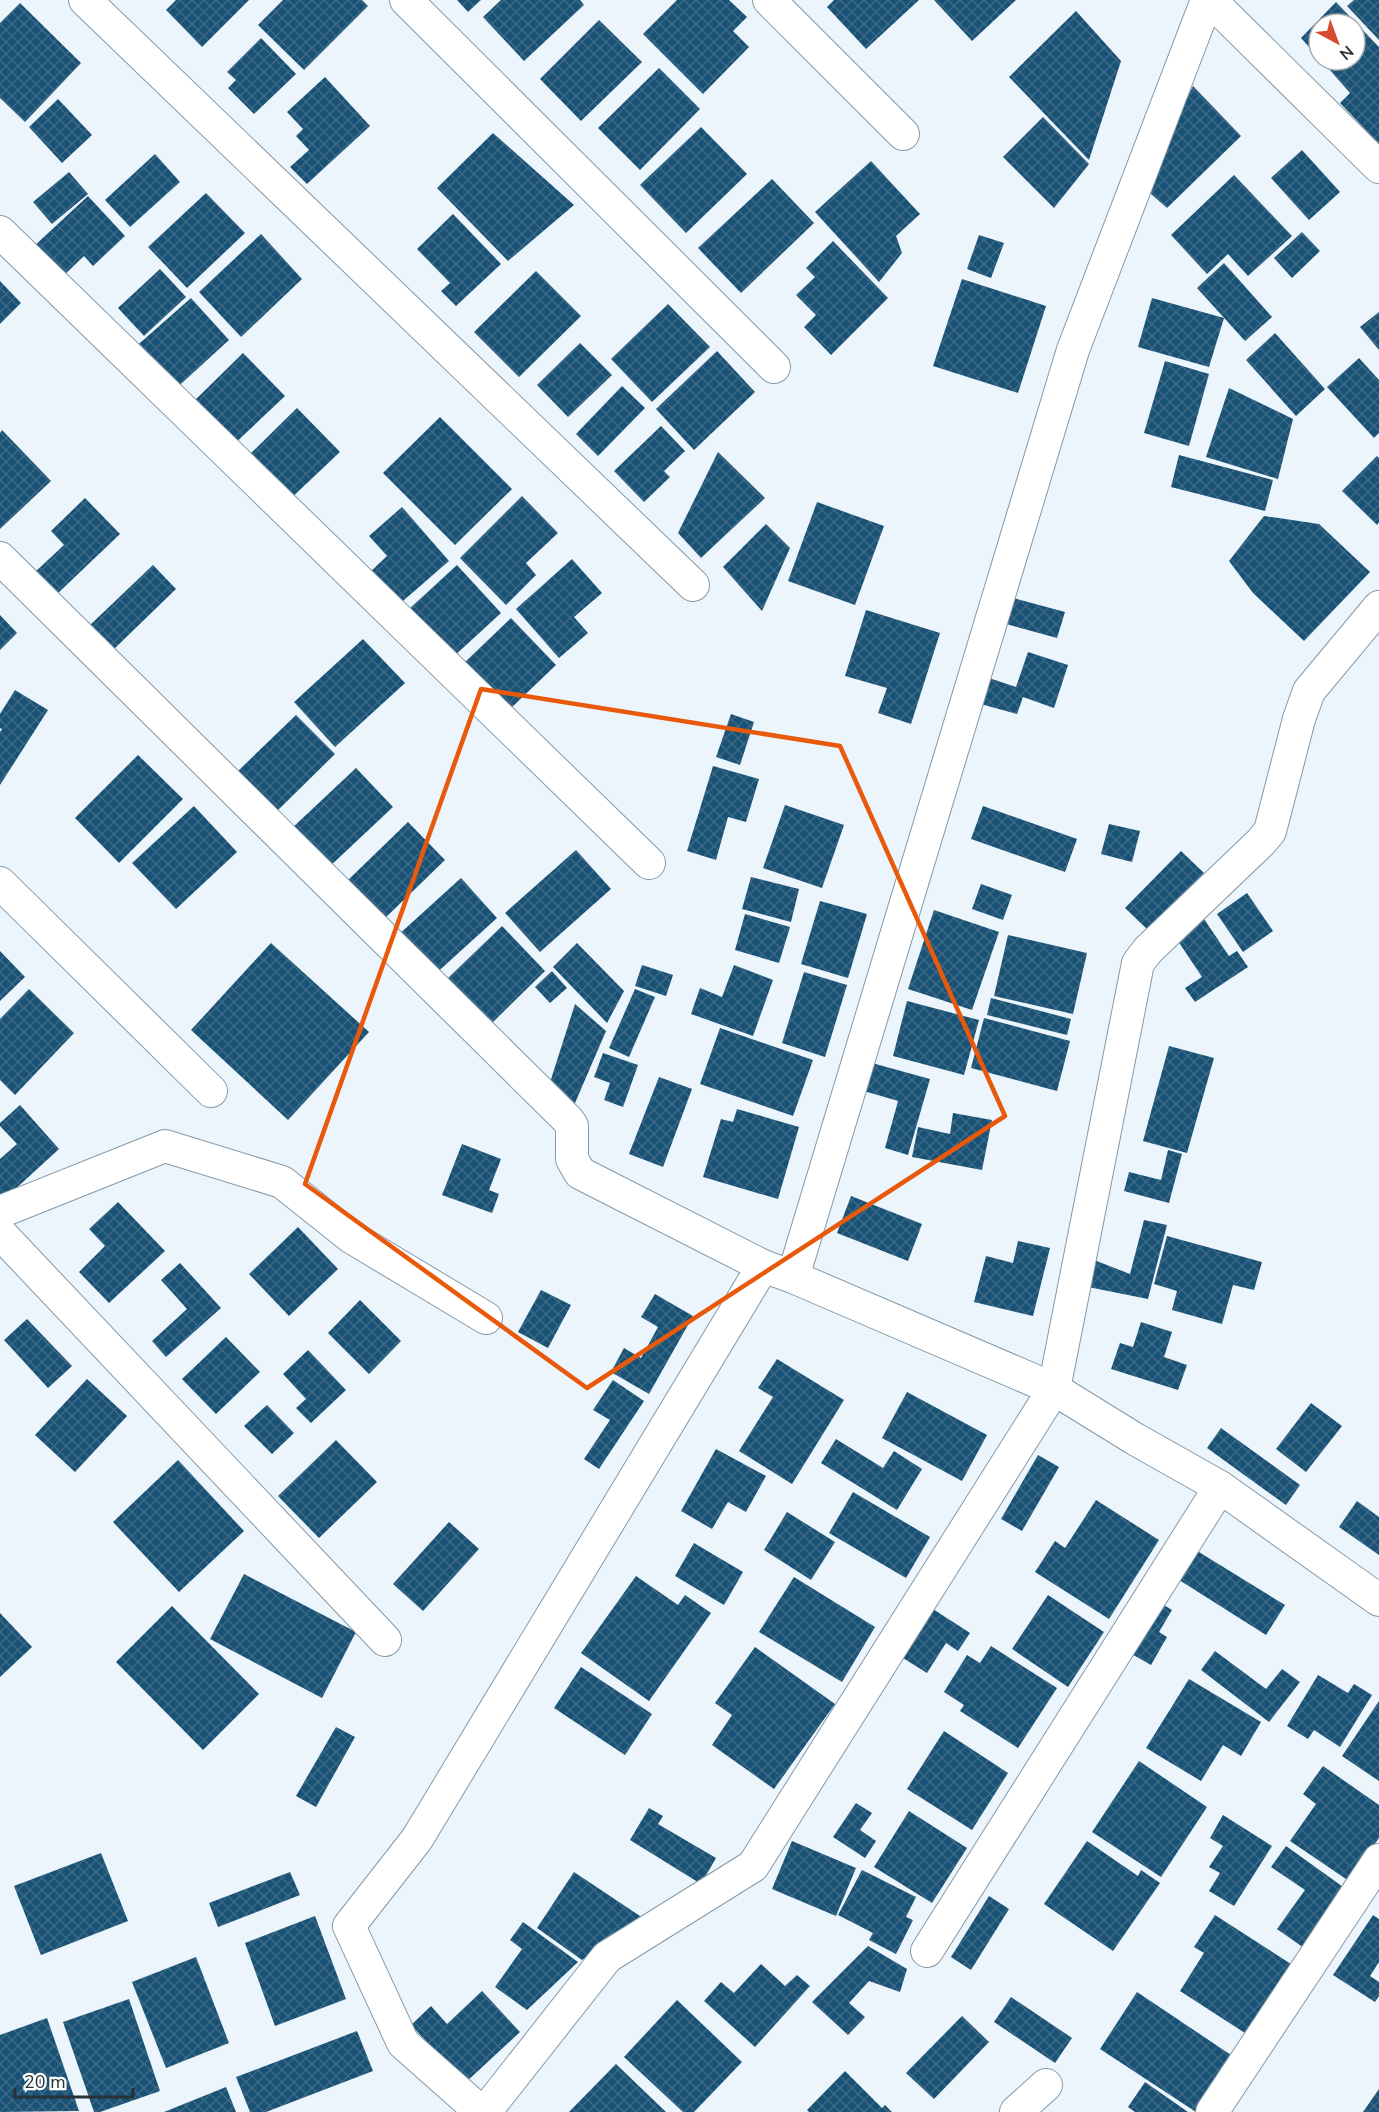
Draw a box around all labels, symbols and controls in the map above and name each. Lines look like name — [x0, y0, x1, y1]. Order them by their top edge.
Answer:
north arrow — [1307, 12, 1367, 72]
text: N — [1334, 40, 1358, 65]
scale bar — [15, 2061, 134, 2099]
text: 20 m — [24, 2070, 66, 2094]

